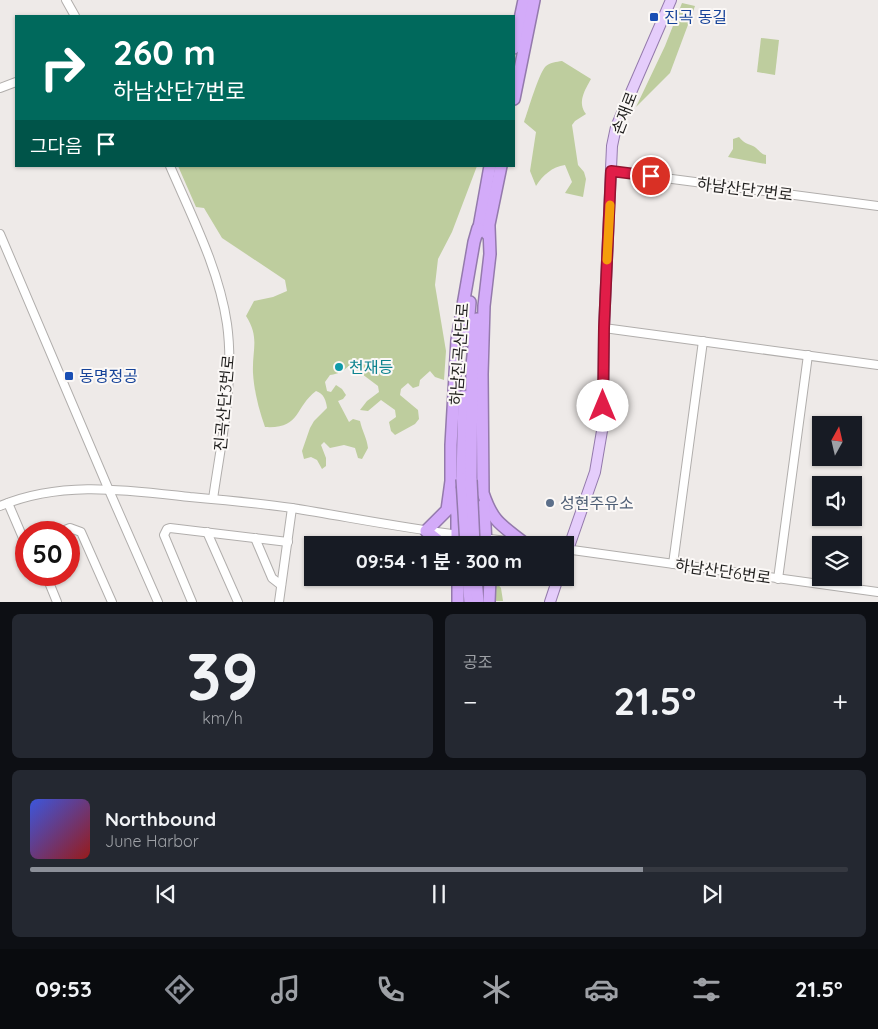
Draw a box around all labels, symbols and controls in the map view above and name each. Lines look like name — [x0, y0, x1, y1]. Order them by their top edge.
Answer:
place label: 진곡 동길 — [664, 7, 727, 27]
marker: 진곡 동길 — [648, 11, 660, 23]
text: 260 m — [113, 30, 216, 74]
icon: right — [30, 35, 95, 100]
text: 하남산단7번로 — [113, 77, 246, 105]
street label: 손재로 — [607, 89, 641, 137]
icon: arrive — [92, 130, 120, 158]
text: 그다음 — [30, 134, 82, 158]
pin — [630, 155, 672, 197]
icon: arrive — [637, 162, 665, 190]
street label: 하남산단7번로 — [696, 173, 794, 205]
street label: 하남진곡산단로 — [445, 302, 473, 406]
street label: 진곡산단3번로 — [210, 354, 238, 452]
place label: 천재등 — [349, 357, 393, 377]
marker: 천재등 — [333, 361, 345, 373]
place label: 동명정공 — [79, 366, 138, 386]
marker: 동명정공 — [63, 370, 75, 382]
position arrow — [576, 379, 628, 431]
north arrow — [812, 416, 862, 466]
map controls — [812, 416, 862, 586]
button: sound — [812, 476, 862, 526]
place label: 성현주유소 — [560, 493, 634, 513]
marker: 성현주유소 — [544, 497, 556, 509]
speed limit sign: 50 — [15, 521, 80, 586]
button: layers — [812, 536, 862, 586]
text: 09:54 · 1 분 · 300 m — [356, 549, 522, 573]
street label: 하남산단6번로 — [674, 554, 773, 588]
text: 39 — [187, 635, 258, 716]
text: 공조 — [463, 652, 492, 672]
text: 21.5° — [614, 677, 696, 725]
text: − — [463, 684, 478, 719]
text: + — [832, 684, 848, 719]
text: km/h — [202, 708, 243, 728]
text: Northbound — [105, 807, 216, 831]
text: June Harbor — [105, 831, 199, 851]
icon: previous — [152, 880, 180, 908]
icon: pause — [425, 880, 453, 908]
icon: next — [698, 880, 726, 908]
icon: directions — [162, 972, 197, 1007]
icon: music — [268, 972, 303, 1007]
icon: phone — [373, 972, 408, 1007]
icon: climate — [479, 972, 514, 1007]
icon: car — [584, 972, 619, 1007]
icon: filters — [689, 972, 724, 1007]
text: 09:53 — [35, 975, 92, 1003]
text: 21.5° — [795, 975, 843, 1003]

